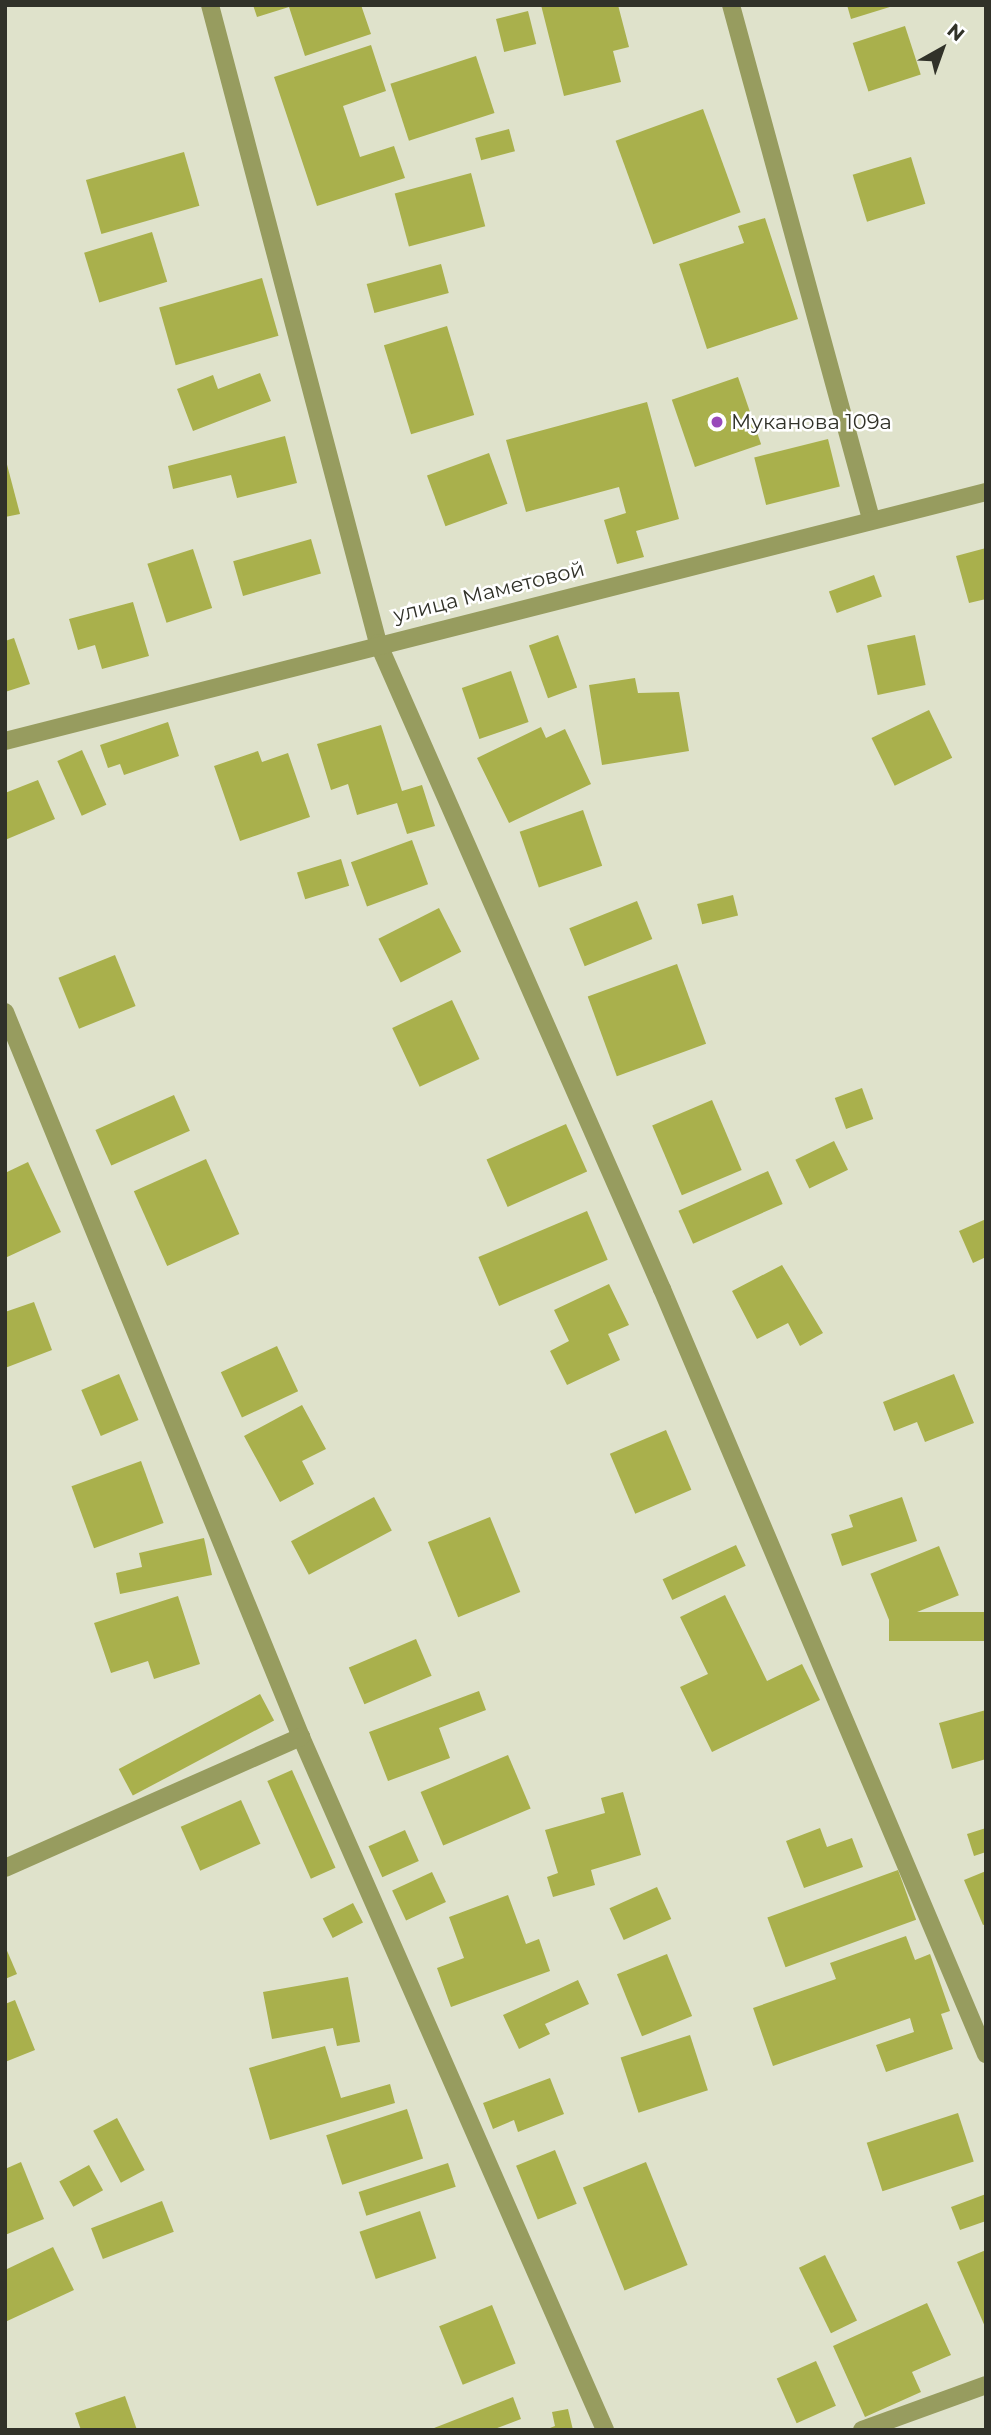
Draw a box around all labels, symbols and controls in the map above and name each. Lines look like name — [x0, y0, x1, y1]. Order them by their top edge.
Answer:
north arrow — [907, 14, 977, 84]
text: N — [943, 19, 969, 46]
place label: Муканова 109а — [731, 409, 892, 435]
marker: Муканова 109а — [709, 414, 725, 430]
street label: улица Маметовой — [391, 556, 587, 628]

